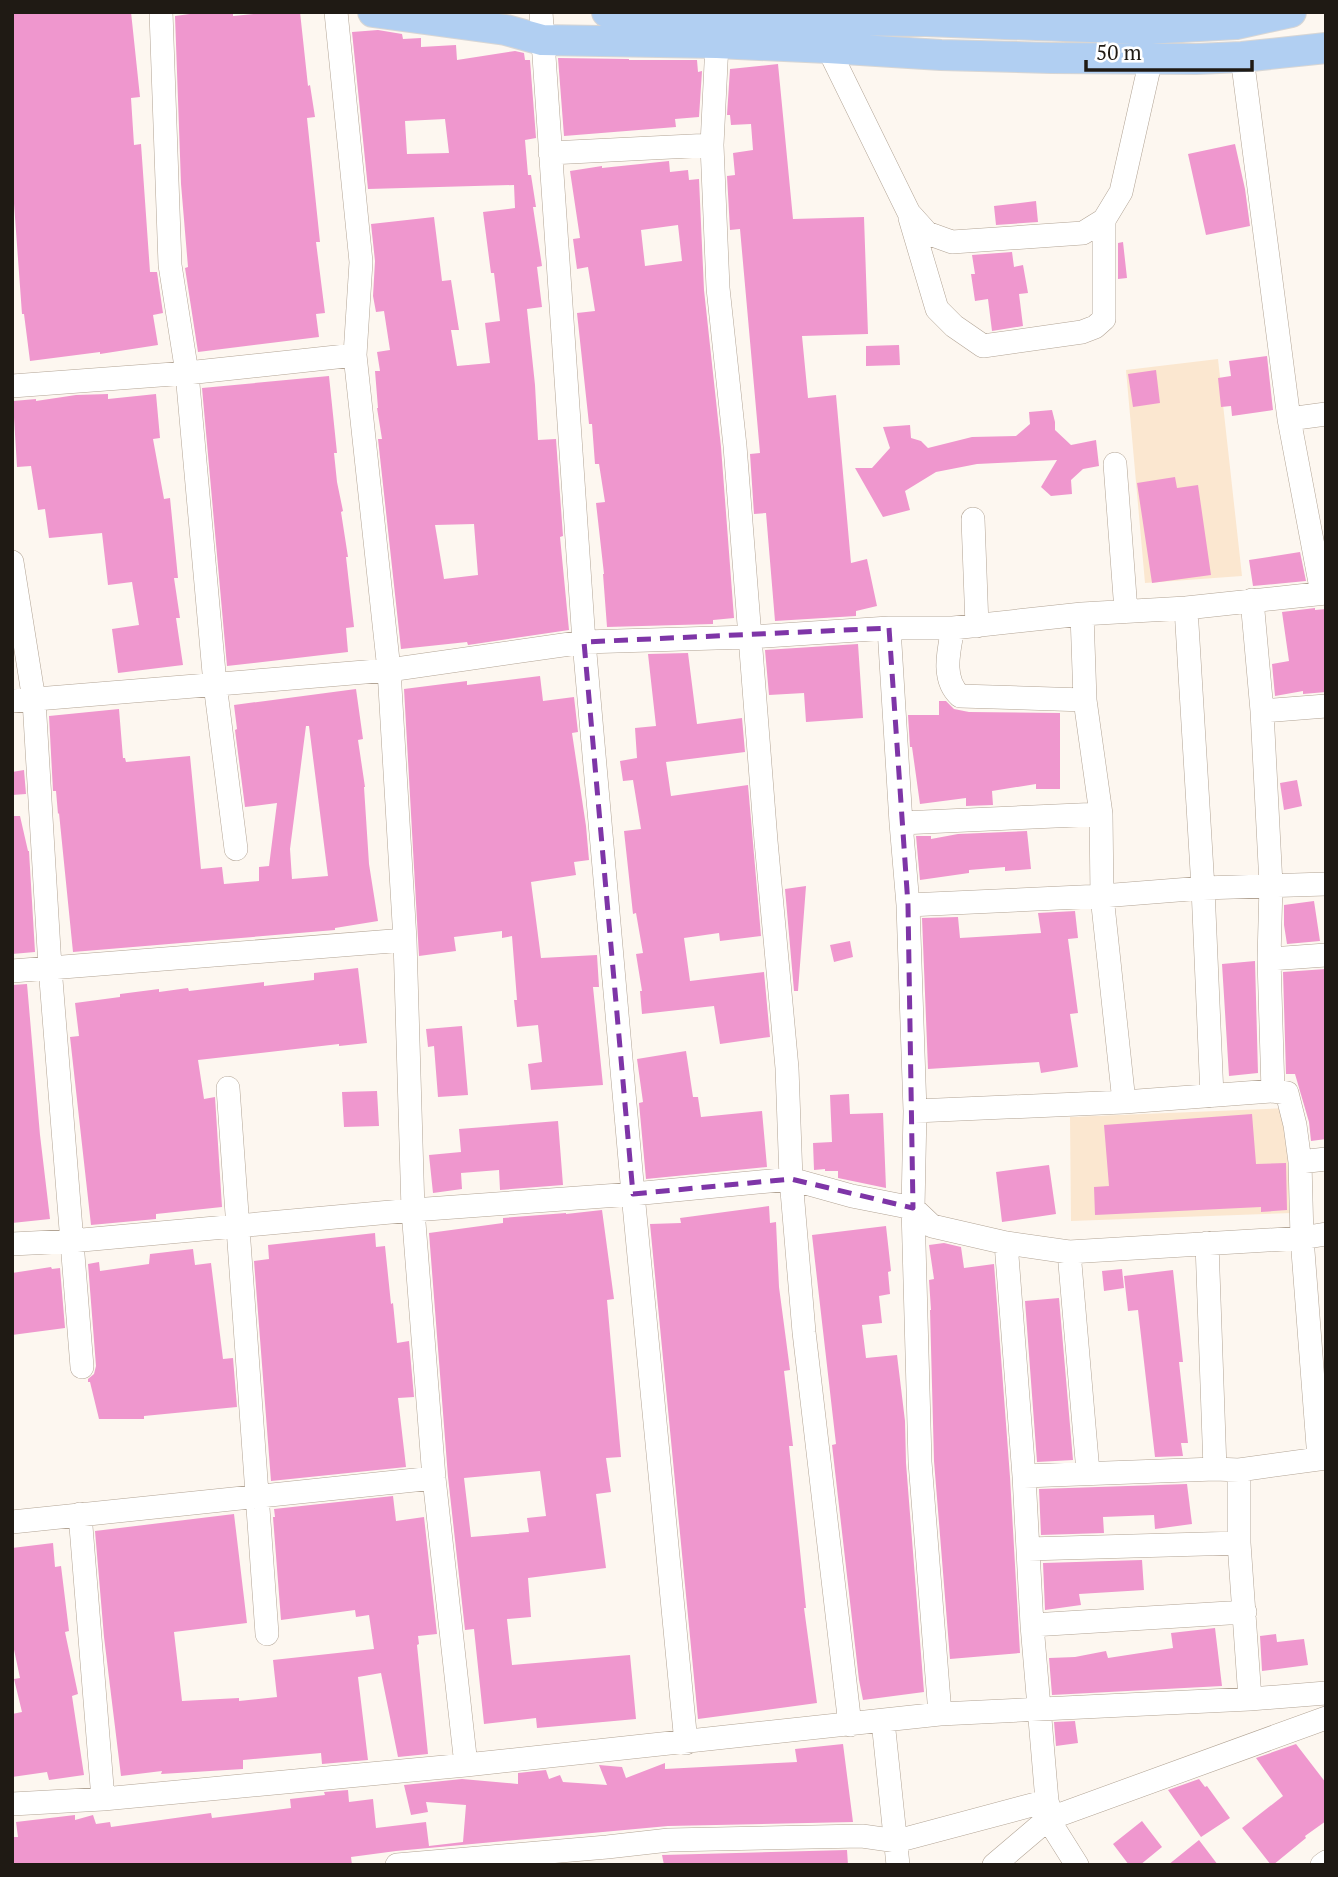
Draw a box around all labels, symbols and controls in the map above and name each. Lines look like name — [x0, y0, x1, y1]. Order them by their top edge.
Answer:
scale bar — [1086, 28, 1252, 72]
text: 50 m — [1096, 38, 1142, 66]

